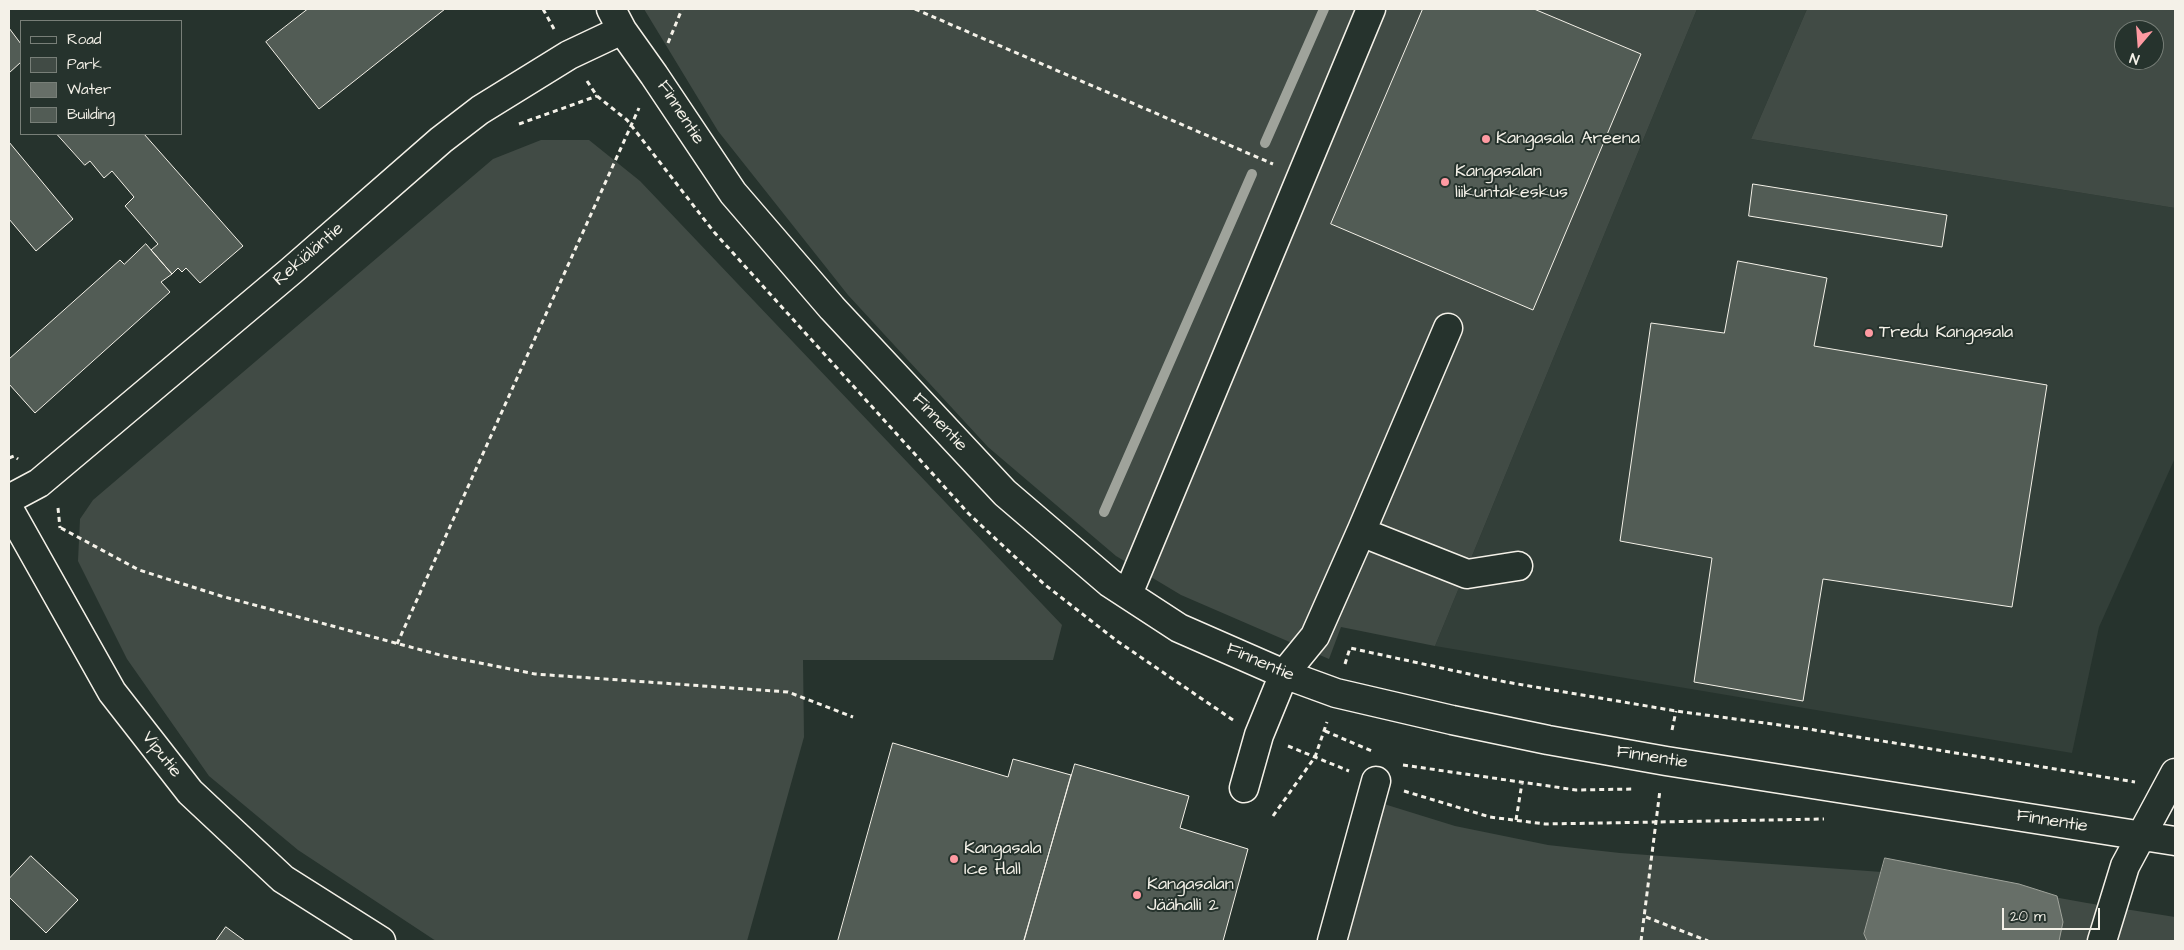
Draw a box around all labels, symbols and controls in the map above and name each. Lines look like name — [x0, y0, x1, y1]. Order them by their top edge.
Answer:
legend — [20, 20, 182, 135]
north arrow — [2114, 20, 2164, 70]
text: Road — [67, 29, 101, 50]
text: N — [2127, 47, 2142, 69]
text: Park — [67, 54, 102, 75]
street label: Finnentie — [651, 77, 709, 149]
text: Water — [67, 79, 111, 100]
text: Building — [67, 104, 115, 125]
place label: Kangasala Areena — [1496, 128, 1640, 150]
marker: Kangasala Areena — [1480, 133, 1492, 145]
place label: Kangasalan liikuntakeskus — [1455, 161, 1568, 203]
marker: Kangasalan liikuntakeskus — [1439, 176, 1451, 188]
street label: Rekiäläntie — [269, 219, 349, 291]
place label: Tredu Kangasala — [1879, 322, 2013, 344]
marker: Tredu Kangasala — [1863, 327, 1875, 339]
street label: Finnentie — [907, 389, 971, 457]
street label: Finnentie — [1223, 639, 1297, 687]
street label: Viputie — [136, 728, 186, 782]
street label: Finnentie — [1615, 742, 1689, 774]
street label: Finnentie — [2015, 806, 2089, 838]
place label: Kangasala Ice Hall — [964, 838, 1042, 881]
marker: Kangasala Ice Hall — [948, 853, 960, 865]
place label: Kangasalan Jäähalli 2 — [1147, 874, 1234, 916]
marker: Kangasalan Jäähalli 2 — [1131, 889, 1143, 901]
scale bar — [2004, 898, 2102, 930]
text: 20 m — [2010, 906, 2046, 927]

